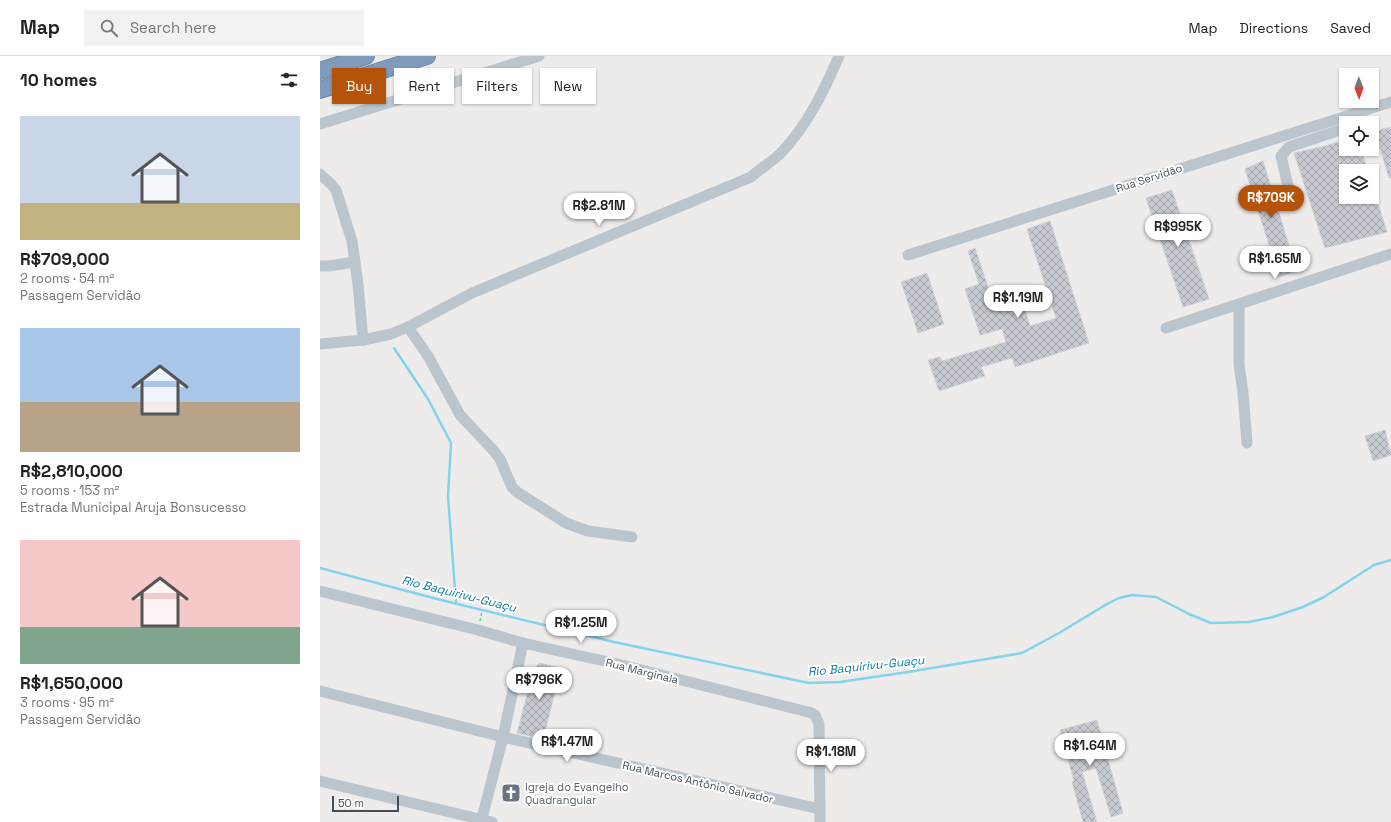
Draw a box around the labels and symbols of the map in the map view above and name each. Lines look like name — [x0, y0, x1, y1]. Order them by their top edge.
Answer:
north arrow — [1339, 68, 1379, 108]
street label: Rua Servidão — [1114, 161, 1184, 195]
pin: R$709K — [1238, 185, 1304, 219]
pin: R$2.81M — [562, 193, 636, 227]
pin: R$995K — [1145, 214, 1211, 248]
pin: R$1.65M — [1238, 246, 1312, 280]
pin: R$1.19M — [981, 285, 1055, 319]
water label: Rio Baquirivu-Guaçu — [400, 572, 518, 616]
pin: R$1.25M — [544, 610, 618, 644]
water label: Rio Baquirivu-Guaçu — [807, 652, 926, 680]
street label: Rua Marginala — [604, 655, 680, 687]
pin: R$796K — [506, 667, 572, 701]
pin: R$1.47M — [530, 729, 604, 763]
pin: R$1.64M — [1053, 733, 1127, 767]
pin: R$1.18M — [794, 739, 868, 773]
street label: Rua Marcos Antônio Salvador — [621, 758, 775, 806]
place label: Igreja do Evangelho Quadrangular — [525, 780, 629, 807]
church icon: Igreja do Evangelho Quadrangular — [500, 782, 522, 804]
scale bar — [332, 794, 399, 813]

